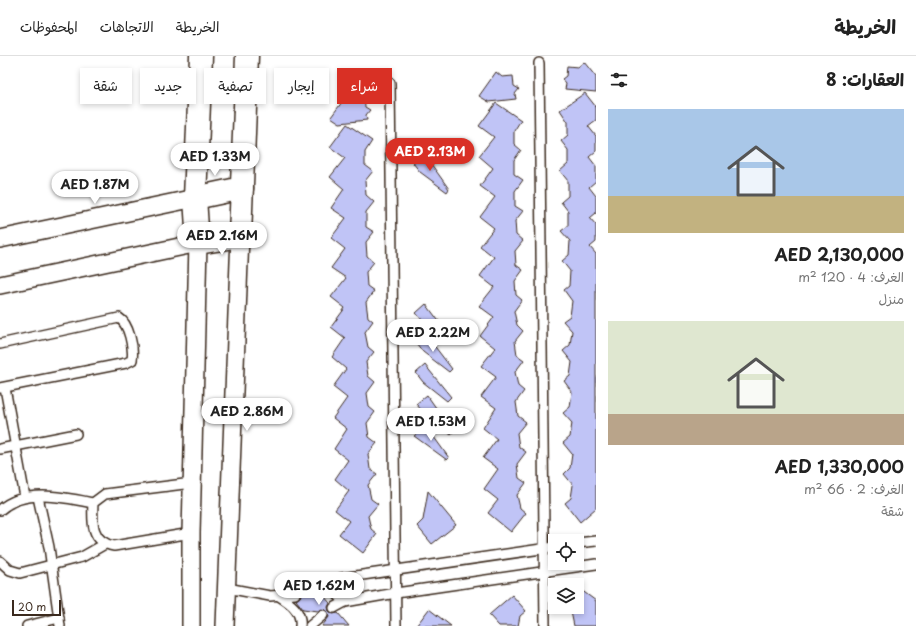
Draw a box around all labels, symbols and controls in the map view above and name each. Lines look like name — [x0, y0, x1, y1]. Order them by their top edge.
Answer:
text: الخريطة — [834, 12, 896, 40]
text: المحفوظات — [20, 16, 78, 37]
text: الاتجاهات — [100, 16, 154, 37]
text: الخريطة — [176, 16, 219, 37]
text: العقارات: 8 — [826, 66, 904, 92]
chip: شقة — [80, 68, 132, 104]
chip: جديد — [140, 68, 196, 104]
chip: تصفية — [204, 68, 266, 104]
chip: إيجار — [274, 68, 329, 104]
chip: شراء — [337, 68, 392, 104]
icon: filters — [608, 69, 630, 91]
icon: home — [720, 135, 792, 207]
pin: AED 2.13M — [384, 138, 476, 172]
text: AED 2.13M — [394, 141, 466, 160]
pin: AED 1.33M — [169, 143, 261, 177]
text: AED 1.33M — [179, 146, 251, 165]
pin: AED 1.87M — [49, 171, 141, 205]
text: AED 1.87M — [60, 174, 130, 193]
pin: AED 2.16M — [176, 222, 268, 256]
text: AED 2.16M — [186, 225, 258, 244]
text: AED 2,130,000 — [775, 241, 904, 267]
text: الغرف: 4 · 120 m² — [798, 267, 904, 286]
text: منزل — [878, 289, 904, 308]
pin: AED 2.22M — [387, 319, 479, 353]
text: AED 2.22M — [396, 322, 470, 341]
icon: home — [720, 347, 792, 419]
pin: AED 2.86M — [201, 398, 293, 432]
text: AED 2.86M — [210, 401, 284, 420]
pin: AED 1.53M — [385, 408, 477, 442]
text: AED 1.53M — [396, 411, 466, 430]
text: AED 1,330,000 — [775, 453, 904, 479]
text: الغرف: 2 · 66 m² — [804, 479, 904, 498]
text: شقة — [881, 501, 904, 520]
map controls — [548, 534, 584, 614]
button: locate — [548, 534, 584, 570]
pin: AED 1.62M — [273, 572, 365, 606]
text: AED 1.62M — [283, 575, 355, 594]
button: layers — [548, 578, 584, 614]
scale bar — [12, 598, 61, 617]
text: 20 m — [18, 598, 46, 615]

